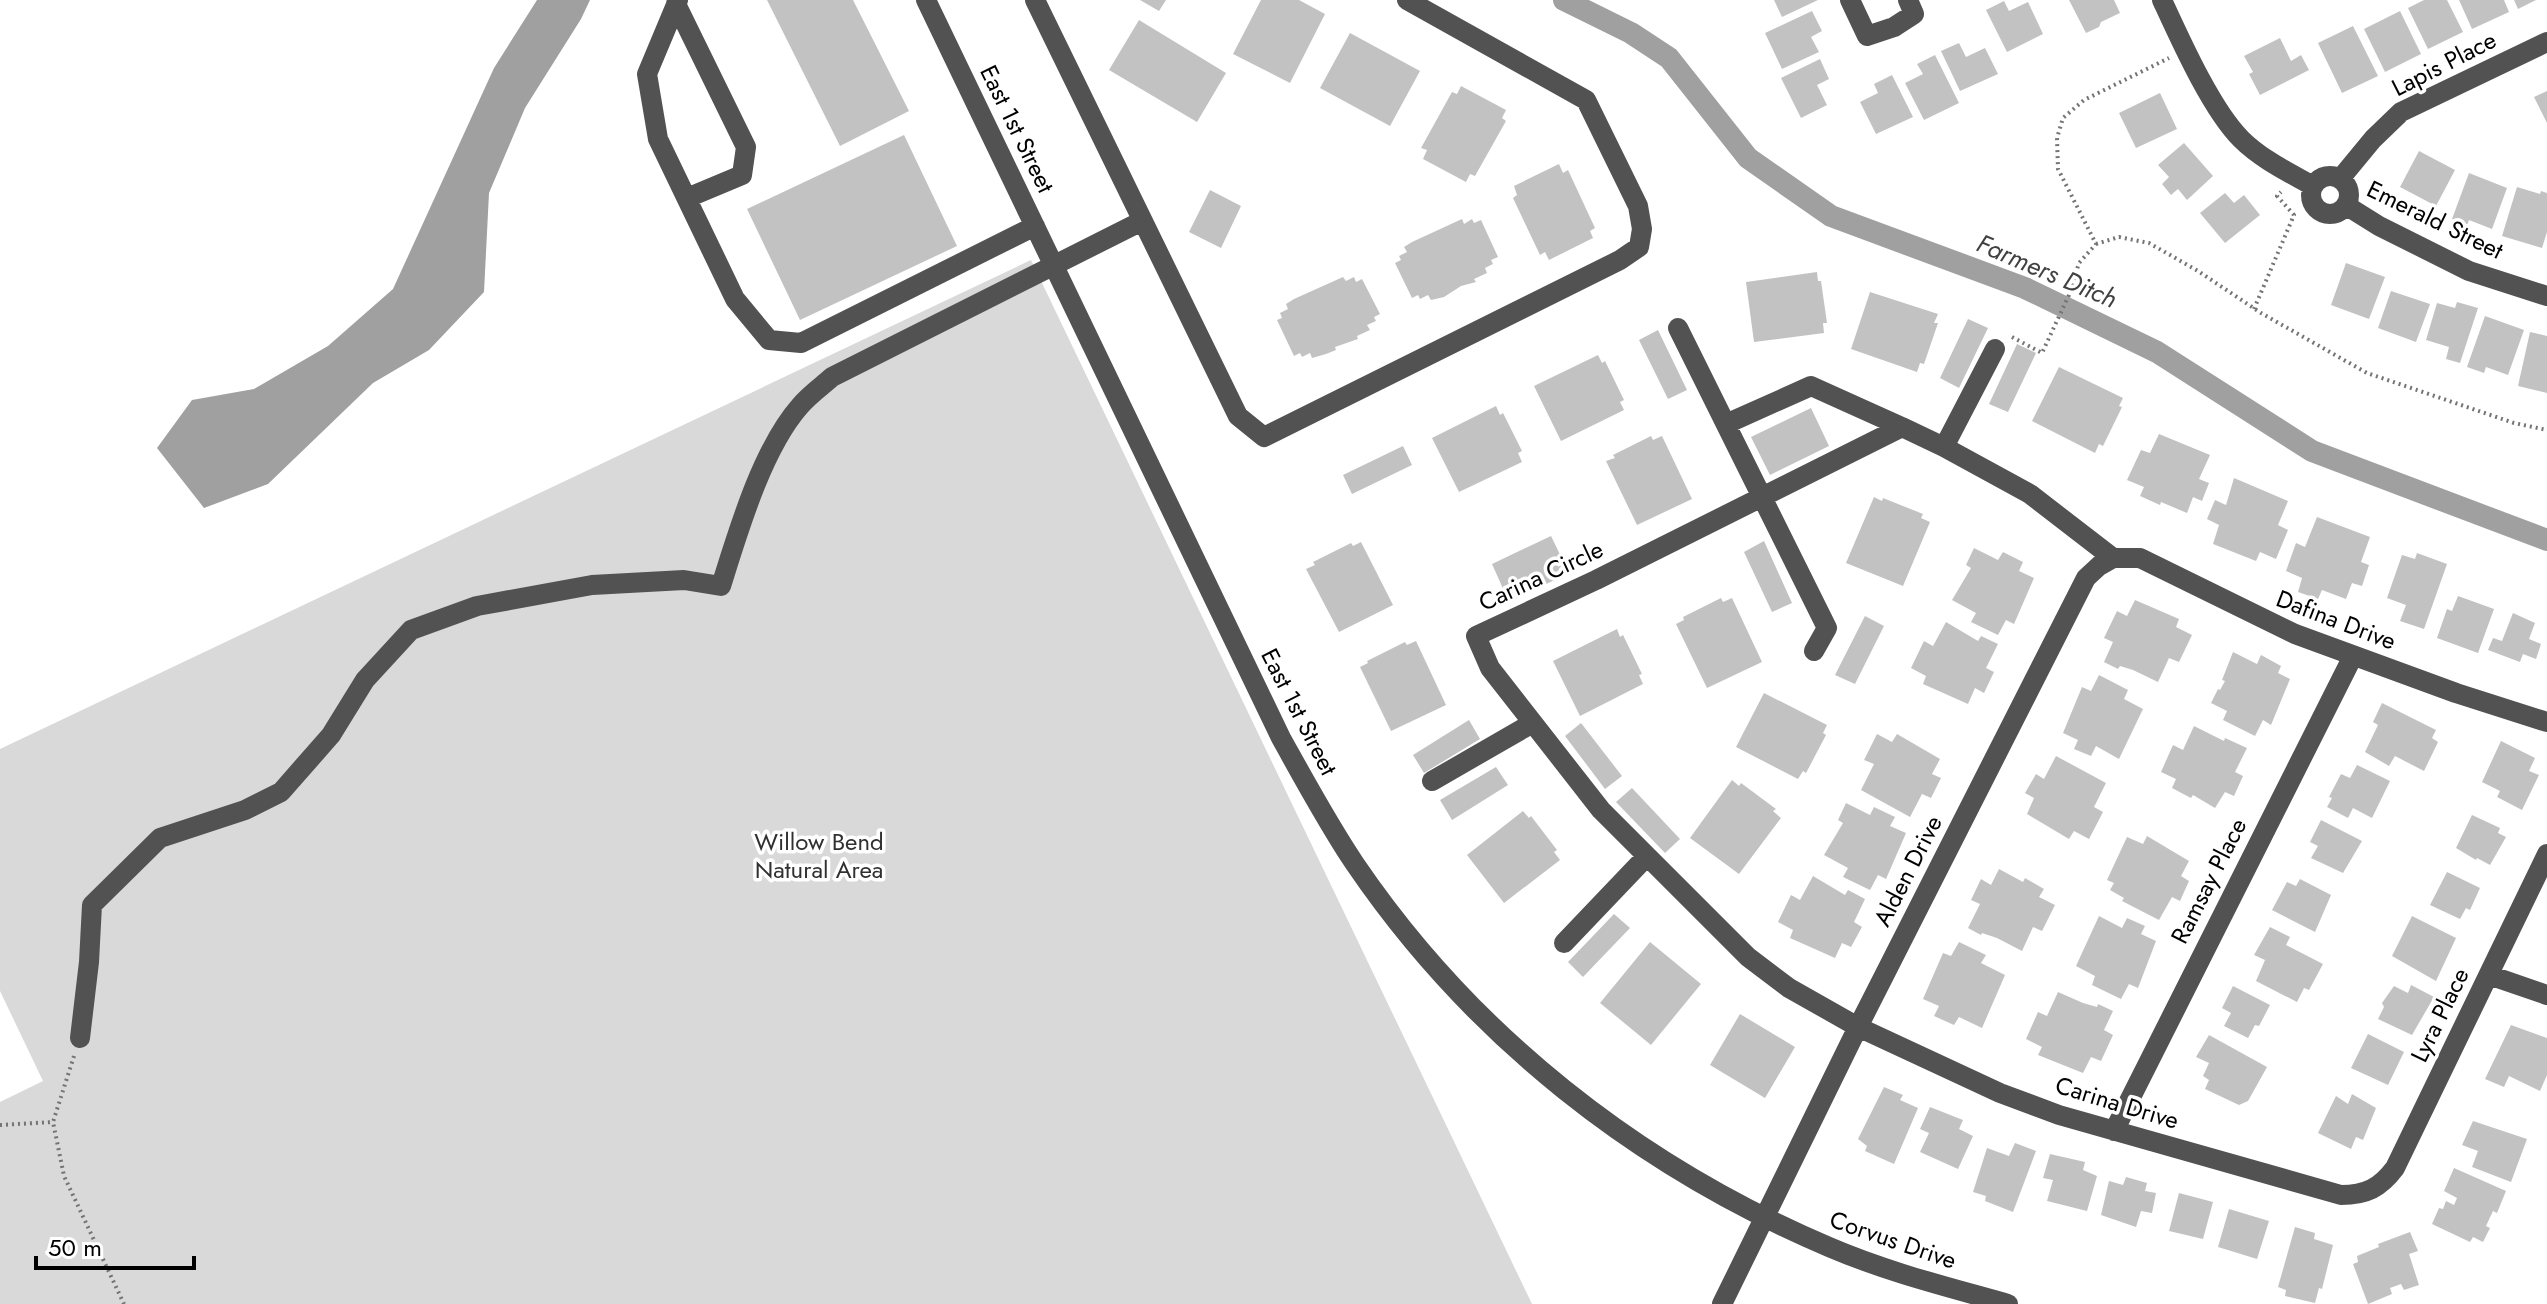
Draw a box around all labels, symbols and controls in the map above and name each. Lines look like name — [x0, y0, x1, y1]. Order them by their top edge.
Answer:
street label: Lapis Place — [2385, 22, 2502, 105]
street label: East 1st Street — [971, 59, 1064, 199]
street label: Emerald Street — [2361, 171, 2509, 268]
water label: Farmers Ditch — [1971, 224, 2123, 318]
street label: Carina Circle — [1473, 531, 1609, 620]
street label: Dafina Drive — [2271, 581, 2401, 658]
street label: East 1st Street — [1253, 642, 1346, 781]
street label: Alden Drive — [1865, 809, 1951, 932]
street label: Ramsay Place — [2162, 812, 2255, 950]
park label: Willow Bend Natural Area — [754, 824, 884, 887]
street label: Lyra Place — [2402, 962, 2477, 1068]
street label: Carina Drive — [2051, 1067, 2183, 1138]
street label: Corvus Drive — [1825, 1202, 1961, 1278]
scale bar — [36, 1220, 194, 1270]
text: 50 m — [48, 1230, 102, 1265]

